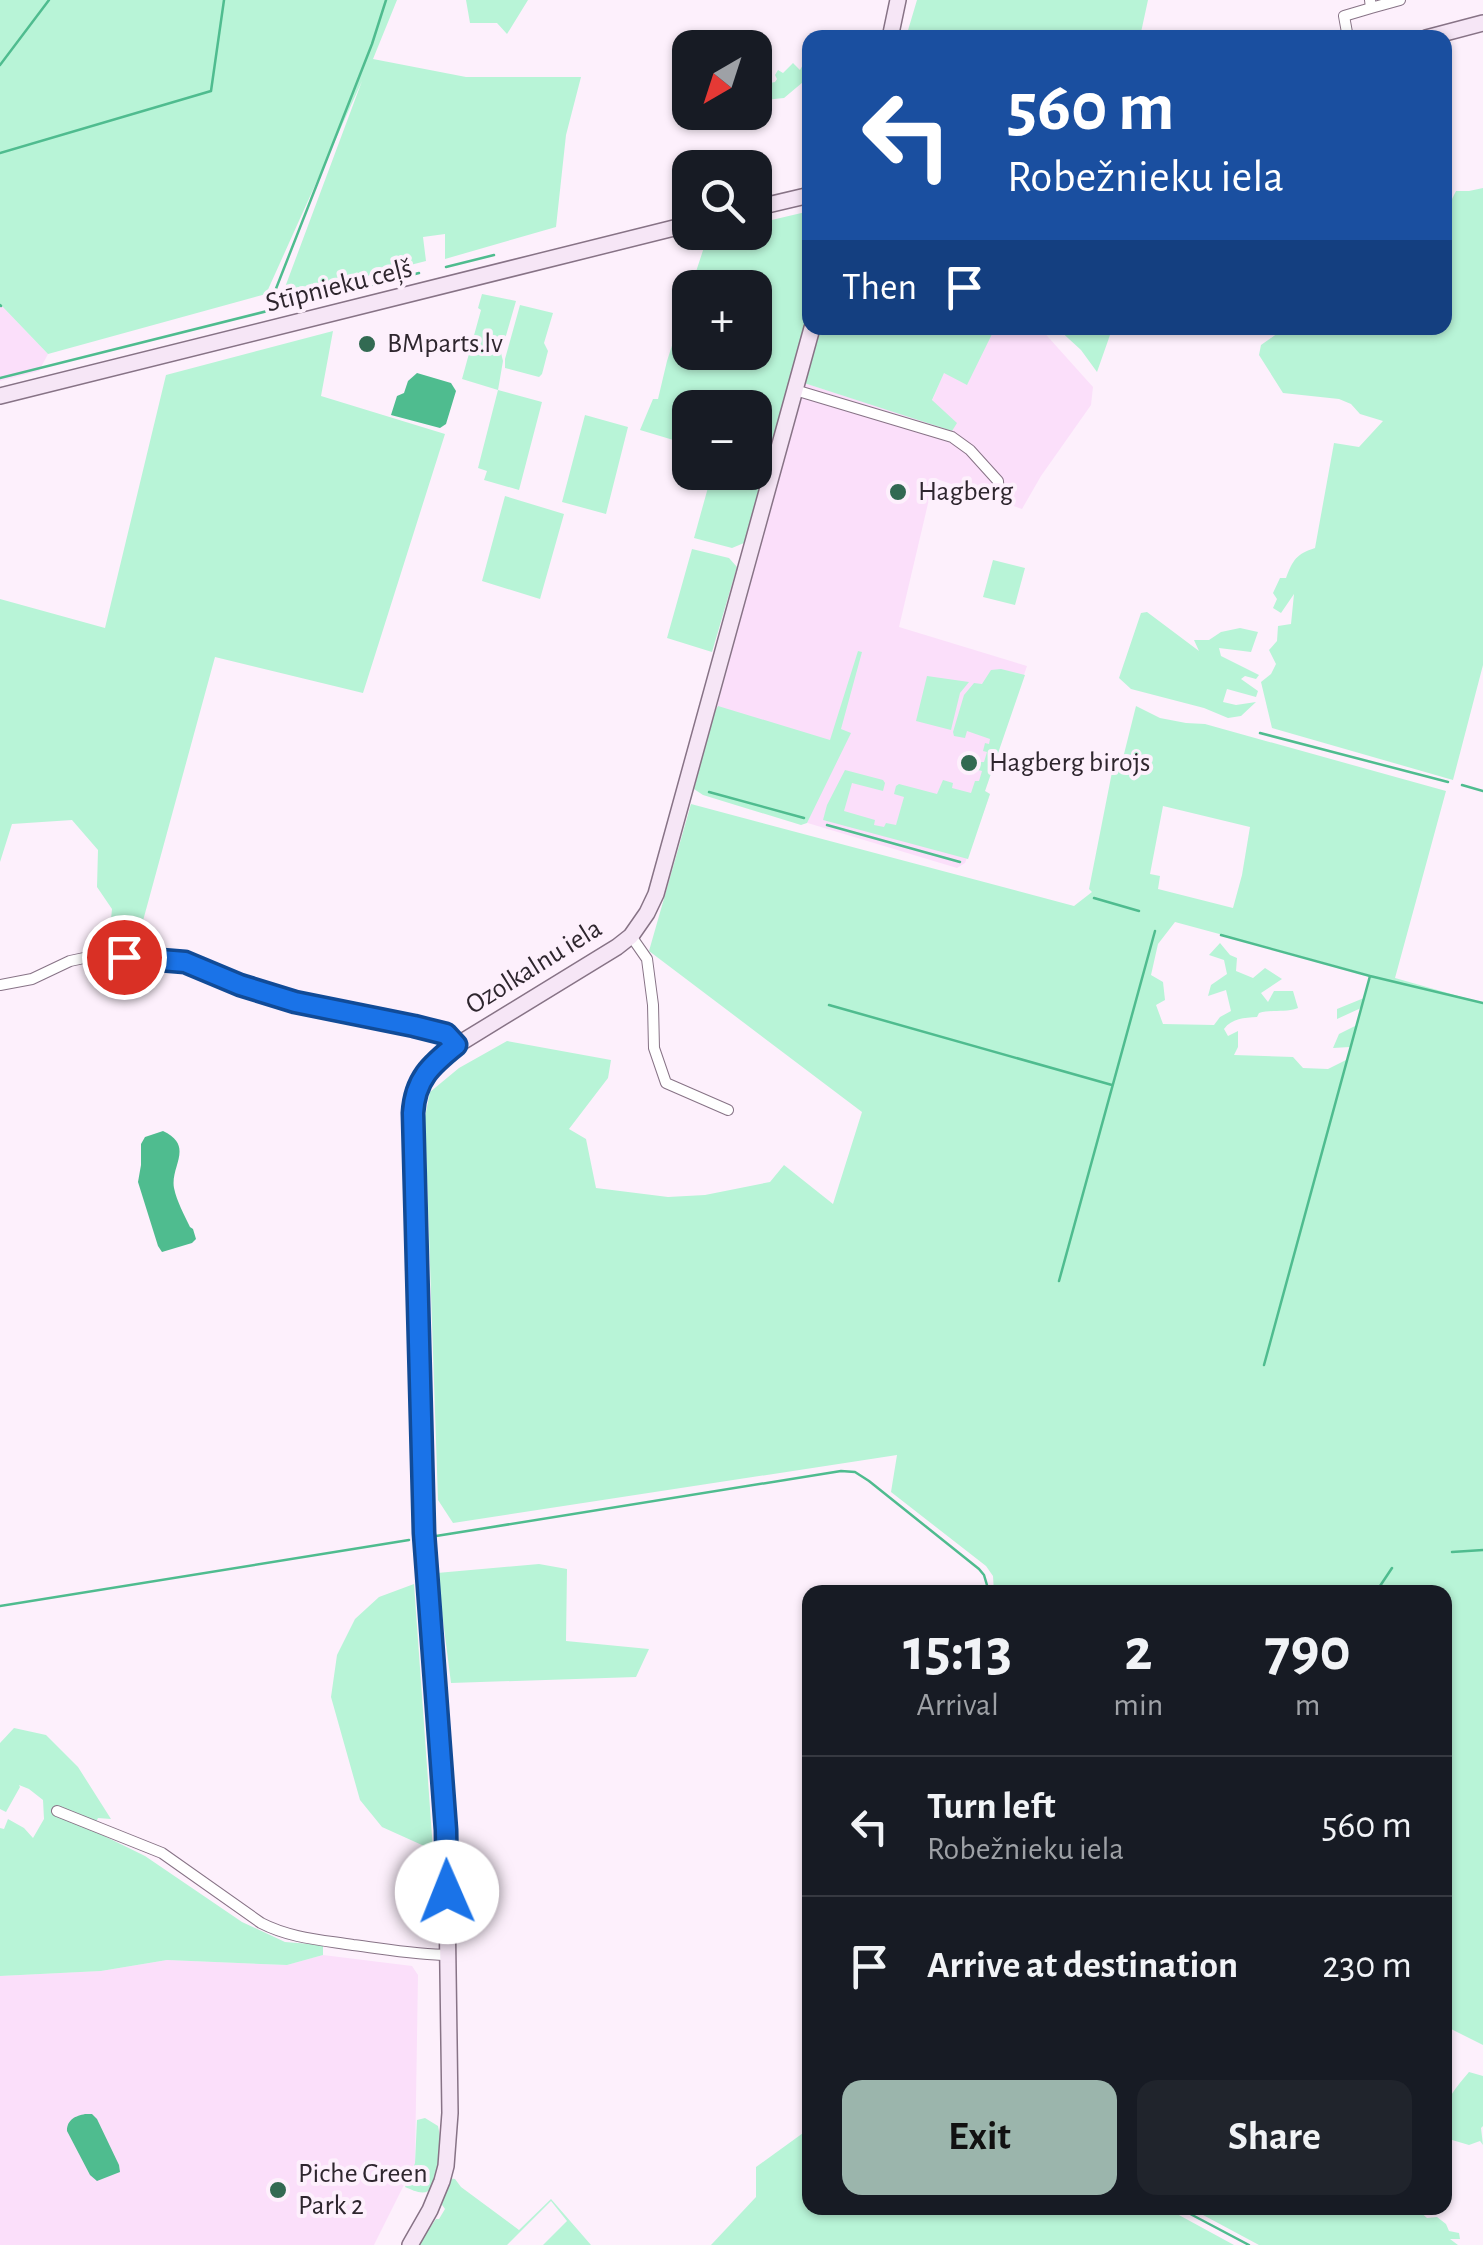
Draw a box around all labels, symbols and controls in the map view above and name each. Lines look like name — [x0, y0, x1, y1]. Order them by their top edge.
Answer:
north arrow — [672, 30, 772, 130]
map controls — [672, 30, 772, 490]
icon: left — [842, 70, 972, 200]
text: 560 m — [1007, 73, 1175, 143]
button: search — [672, 150, 772, 250]
text: Robežnieku iela — [1007, 155, 1284, 200]
street label: Stīpnieku ceļš — [263, 254, 415, 319]
icon: arrive — [937, 260, 992, 315]
text: Then — [842, 269, 917, 307]
button: + — [672, 270, 772, 370]
place label: BMparts.lv — [387, 330, 503, 358]
marker: BMparts.lv — [356, 333, 378, 355]
button: − — [672, 390, 772, 490]
place label: Hagberg — [918, 478, 1014, 506]
marker: Hagberg — [887, 481, 909, 503]
place label: Hagberg birojs — [989, 749, 1150, 777]
marker: Hagberg birojs — [958, 752, 980, 774]
street label: Ozolkalnu iela — [461, 914, 607, 1020]
pin — [82, 915, 167, 1000]
icon: arrive — [97, 930, 152, 985]
text: 15:13 — [903, 1621, 1012, 1681]
text: 2 — [1124, 1621, 1152, 1681]
text: 790 — [1264, 1621, 1351, 1681]
text: Arrival — [917, 1689, 999, 1721]
text: min — [1113, 1689, 1163, 1721]
text: m — [1295, 1689, 1320, 1721]
text: Turn left — [927, 1788, 1055, 1826]
icon: left — [842, 1799, 897, 1854]
text: 560 m — [1322, 1807, 1412, 1845]
text: Robežnieku iela — [927, 1833, 1124, 1865]
position arrow — [395, 1840, 499, 1944]
icon: arrive — [842, 1939, 897, 1994]
text: Arrive at destination — [927, 1947, 1238, 1985]
text: 230 m — [1322, 1947, 1412, 1985]
button: Exit — [842, 2080, 1117, 2195]
button: Share — [1137, 2080, 1412, 2195]
place label: Piche Green Park 2 — [298, 2160, 428, 2220]
marker: Piche Green Park 2 — [267, 2179, 289, 2201]

